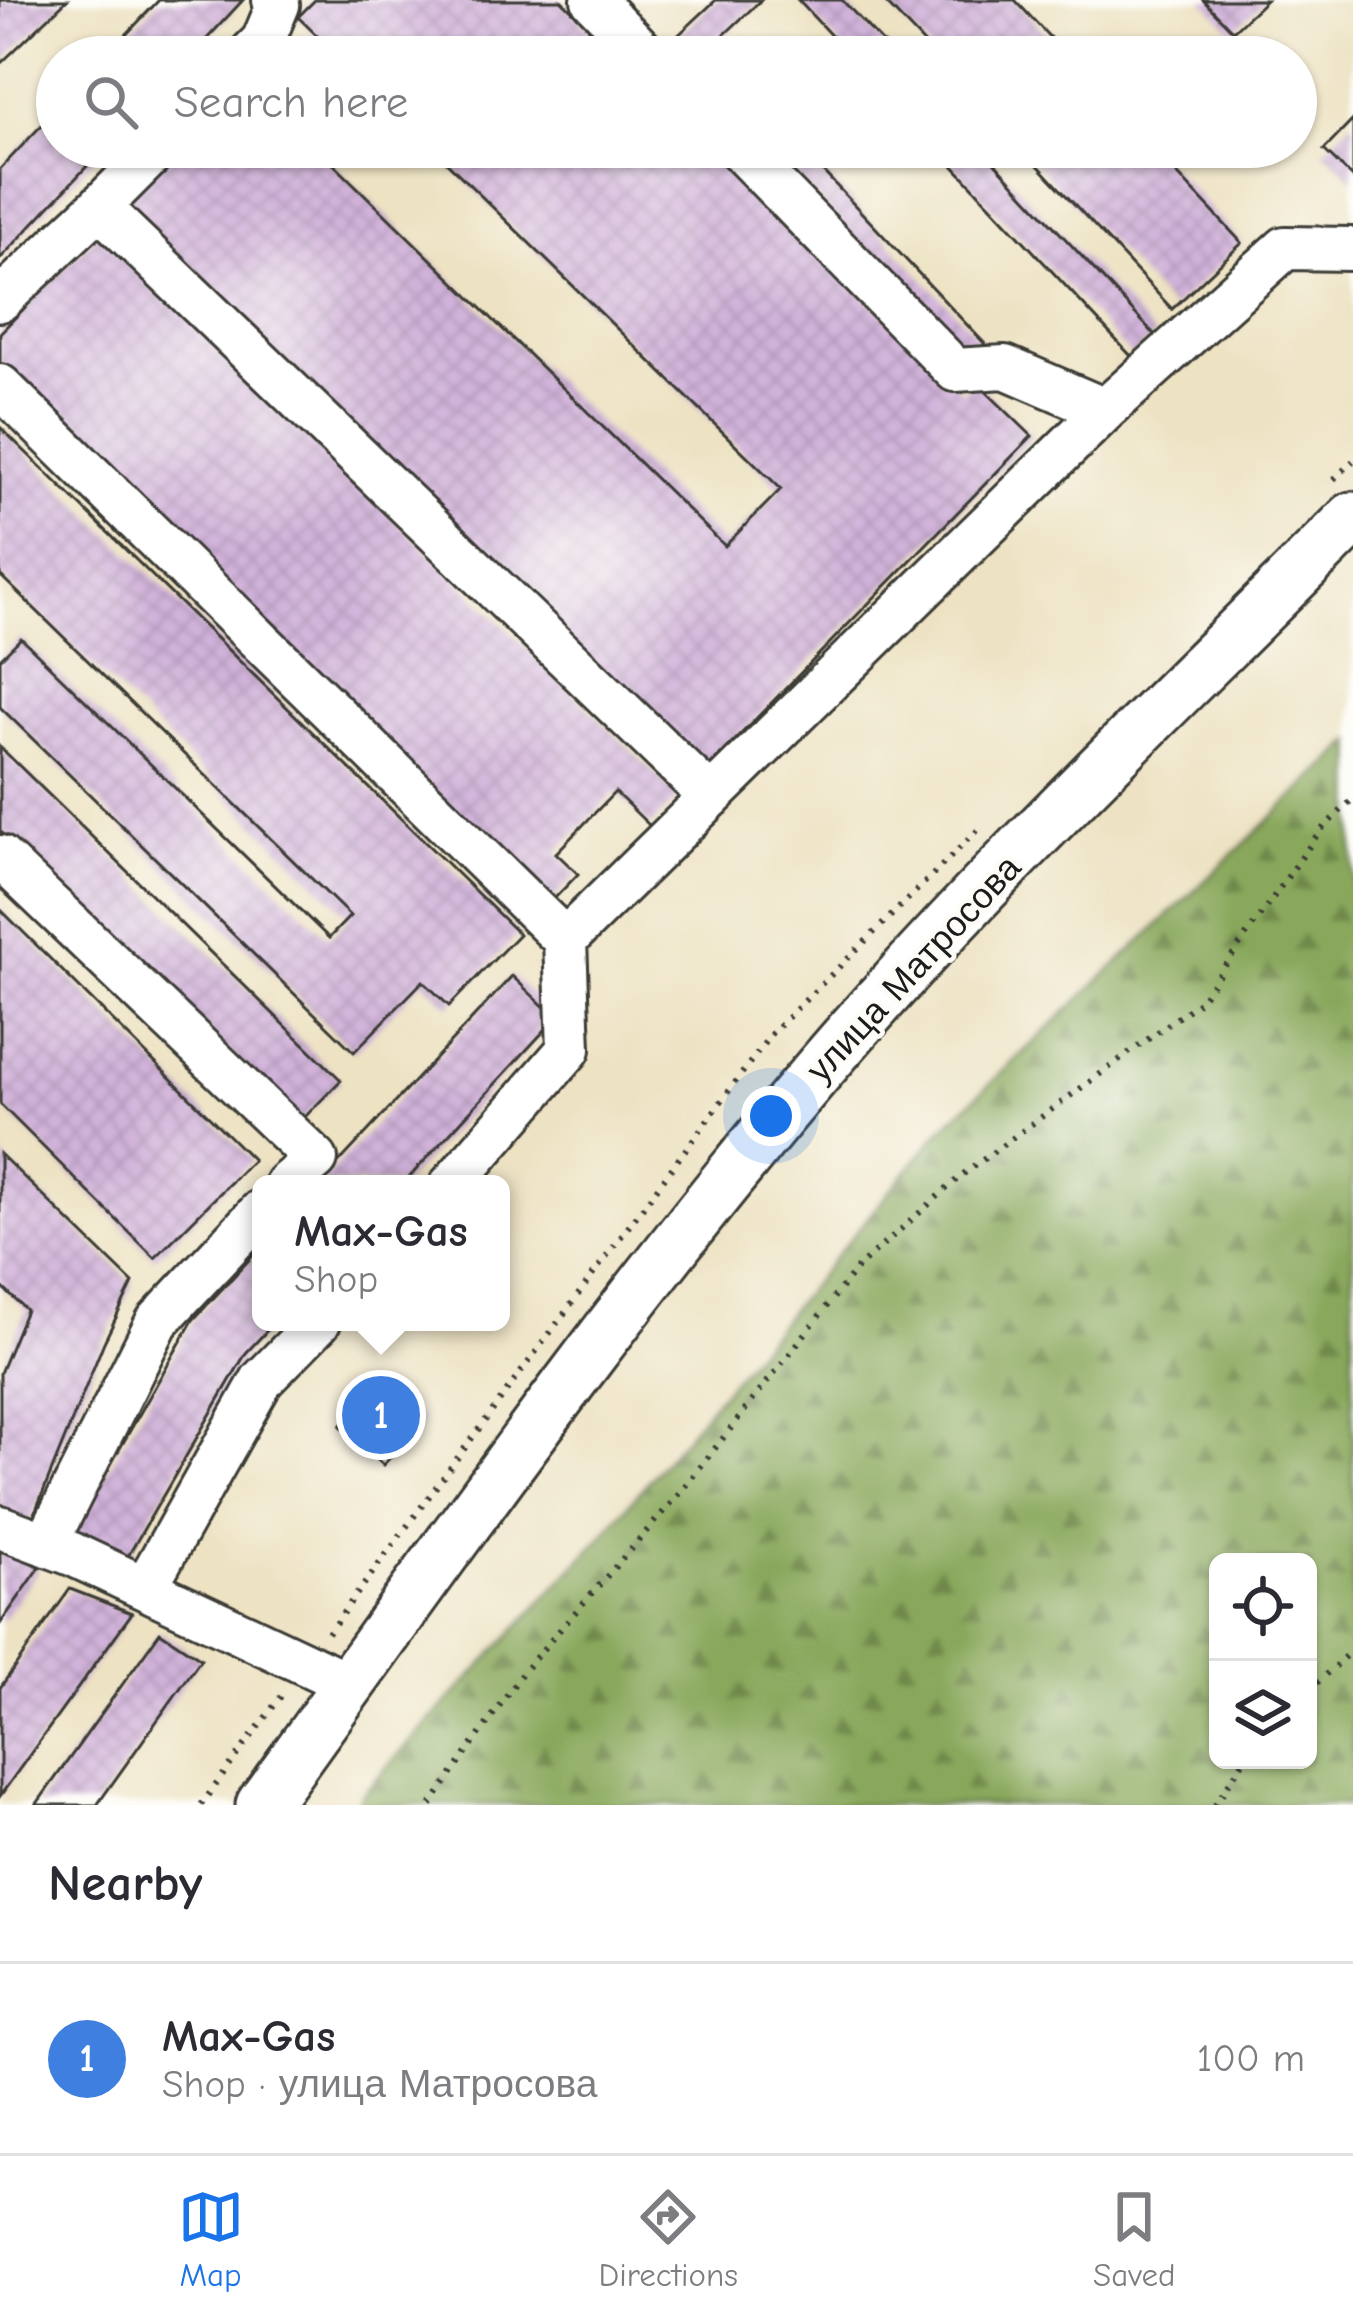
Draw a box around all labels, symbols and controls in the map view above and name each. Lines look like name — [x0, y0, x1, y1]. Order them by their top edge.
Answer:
search box — [36, 36, 1317, 168]
icon: search — [78, 69, 144, 135]
text: Search here — [174, 76, 408, 128]
street label: улица Матросова — [799, 847, 1030, 1091]
your location — [741, 1086, 801, 1146]
popup — [252, 1175, 510, 1331]
text: Max-Gas — [294, 1205, 468, 1257]
text: Shop — [294, 1257, 378, 1302]
pin: 1 — [342, 1370, 420, 1460]
map controls — [1209, 1553, 1317, 1769]
button: locate — [1209, 1553, 1317, 1661]
button: layers — [1209, 1661, 1317, 1769]
text: Nearby — [48, 1854, 202, 1913]
text: Max-Gas — [162, 2010, 335, 2062]
text: 1 — [79, 2036, 95, 2081]
text: 100 m — [1197, 2036, 1305, 2081]
text: Shop · улица Матросова — [162, 2062, 598, 2107]
tab: Map — [178, 2184, 244, 2294]
tab: Directions — [599, 2184, 738, 2294]
tab: Saved — [1093, 2184, 1175, 2294]

